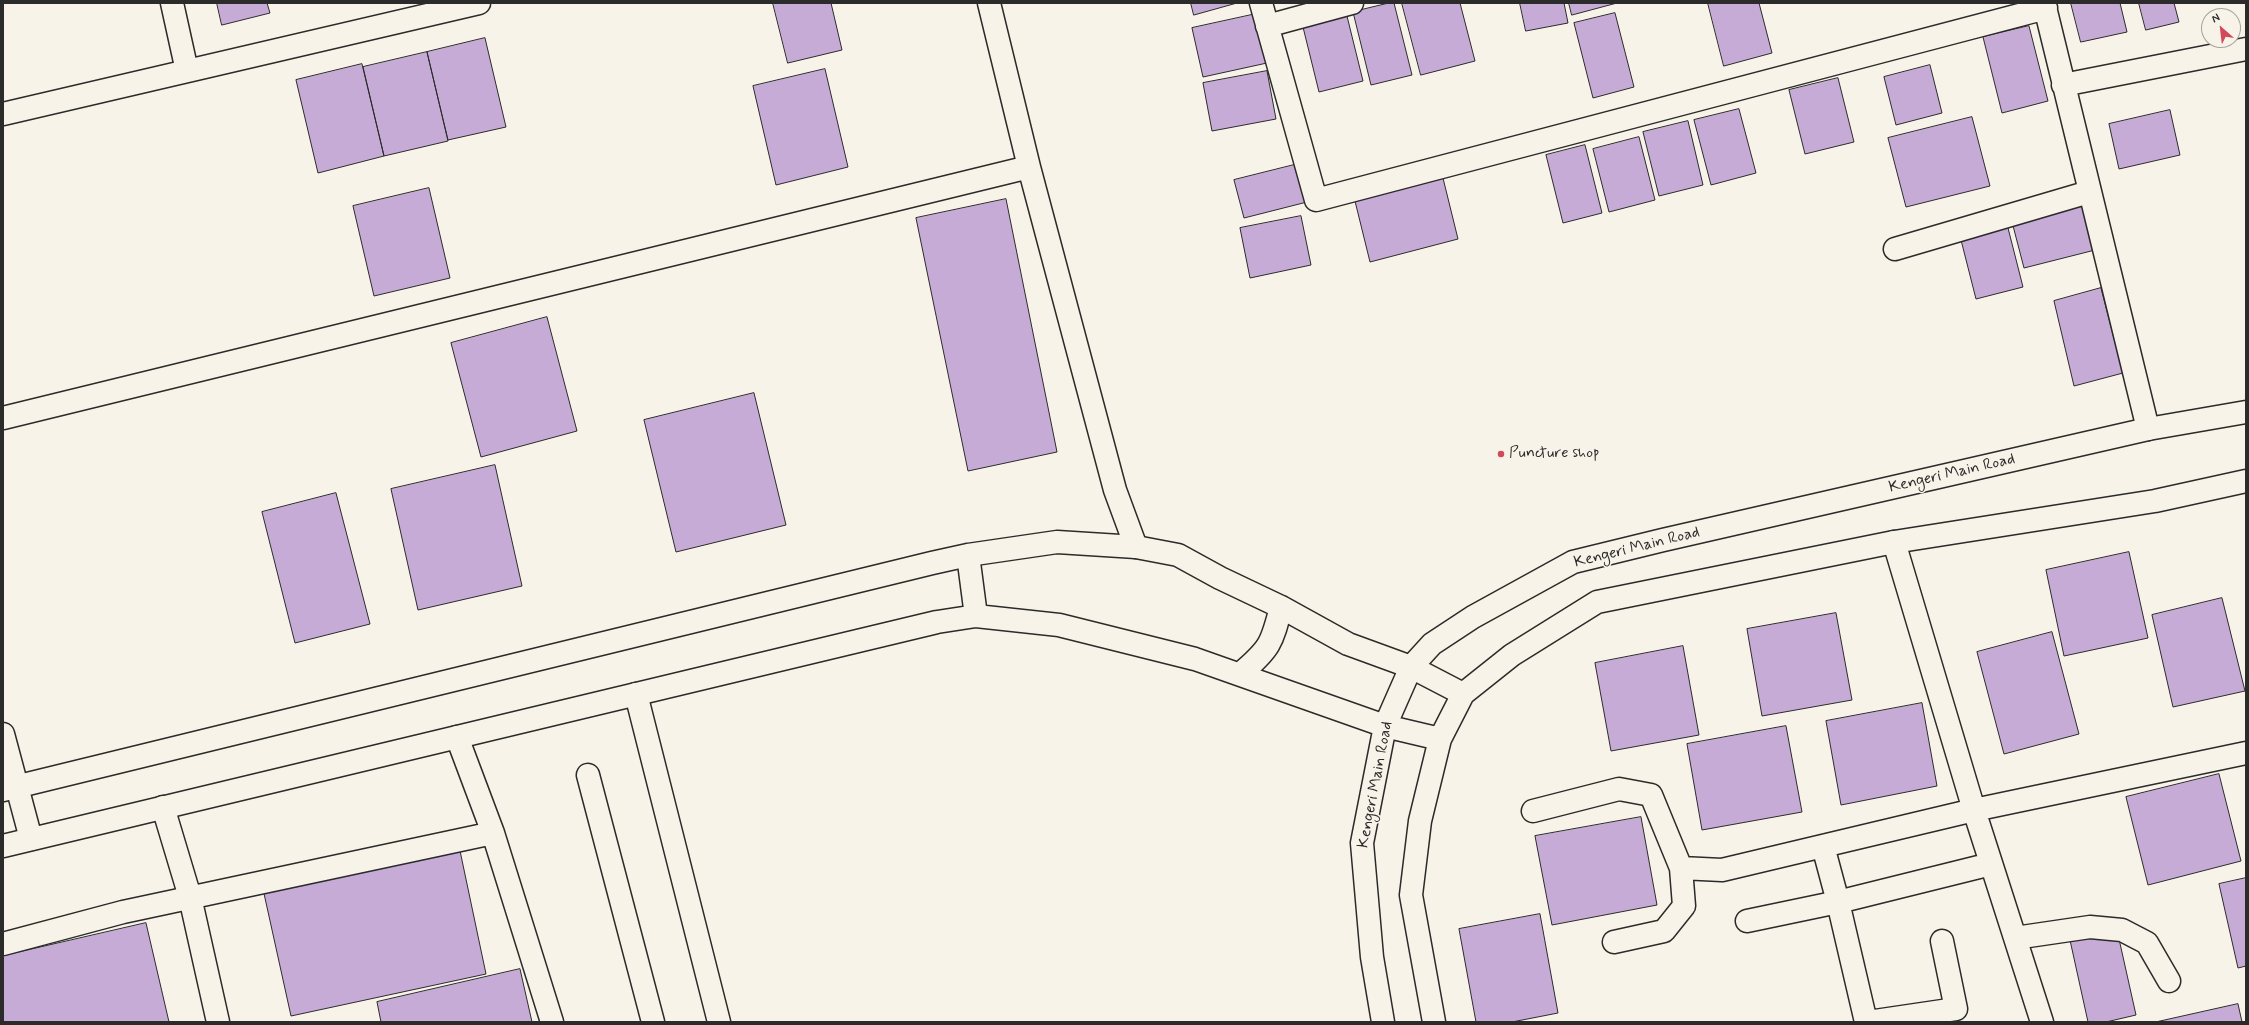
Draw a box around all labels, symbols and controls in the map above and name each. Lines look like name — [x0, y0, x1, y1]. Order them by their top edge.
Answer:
north arrow — [2201, 8, 2241, 48]
text: N — [2209, 10, 2222, 26]
place label: Puncture shop — [1509, 444, 1600, 464]
marker: Puncture shop — [1496, 449, 1506, 459]
street label: Kengeri Main Road — [1887, 450, 2017, 498]
street label: Kengeri Main Road — [1572, 523, 1702, 573]
street label: Kengeri Main Road — [1354, 720, 1398, 850]

